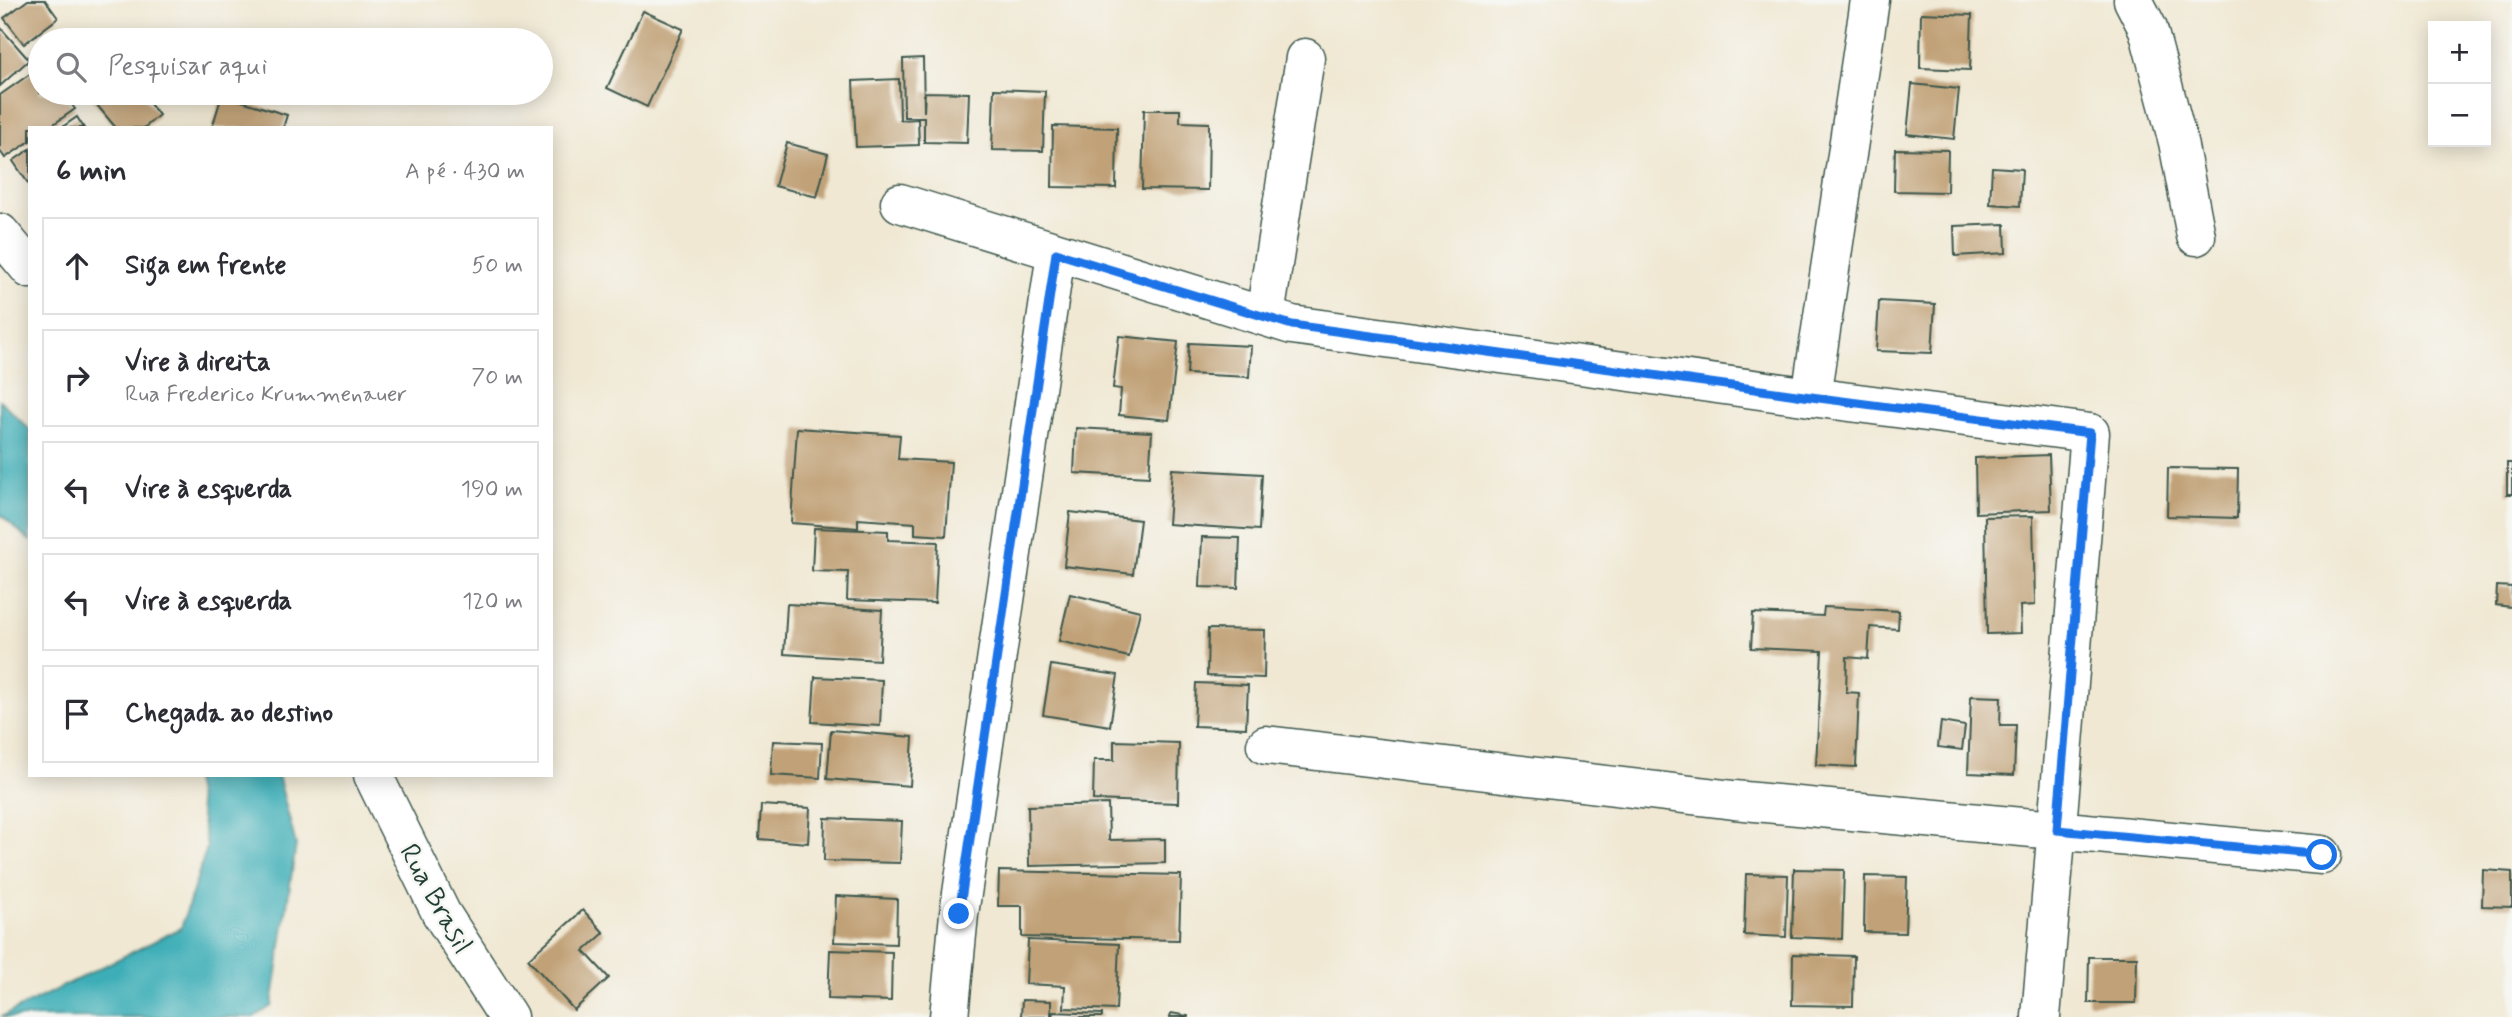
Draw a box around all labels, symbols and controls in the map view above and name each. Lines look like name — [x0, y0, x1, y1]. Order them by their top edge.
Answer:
map controls — [2428, 21, 2491, 147]
button: + — [2428, 21, 2491, 84]
search box — [28, 28, 553, 105]
icon: search — [52, 48, 90, 86]
text: Pesquisar aqui — [108, 50, 267, 84]
button: − — [2428, 84, 2491, 147]
text: 6 min — [56, 152, 127, 191]
text: A pé · 430 m — [405, 157, 525, 187]
icon: ahead — [58, 247, 96, 285]
text: Siga em frente — [125, 249, 286, 283]
text: 50 m — [472, 251, 523, 281]
text: Vire à direita — [125, 346, 271, 380]
icon: right — [58, 359, 96, 397]
text: 70 m — [471, 363, 523, 393]
text: Rua Frederico Krummenauer — [125, 380, 407, 410]
icon: left — [58, 471, 96, 509]
text: Vire à esquerda — [125, 473, 292, 507]
text: 190 m — [461, 475, 523, 505]
icon: left — [58, 583, 96, 621]
text: Vire à esquerda — [125, 585, 292, 619]
text: 120 m — [462, 587, 523, 617]
icon: arrive — [58, 695, 96, 733]
text: Chegada ao destino — [125, 697, 333, 731]
street label: Rua Brasil — [390, 838, 480, 961]
route start — [2306, 839, 2337, 870]
route end — [943, 898, 974, 929]

